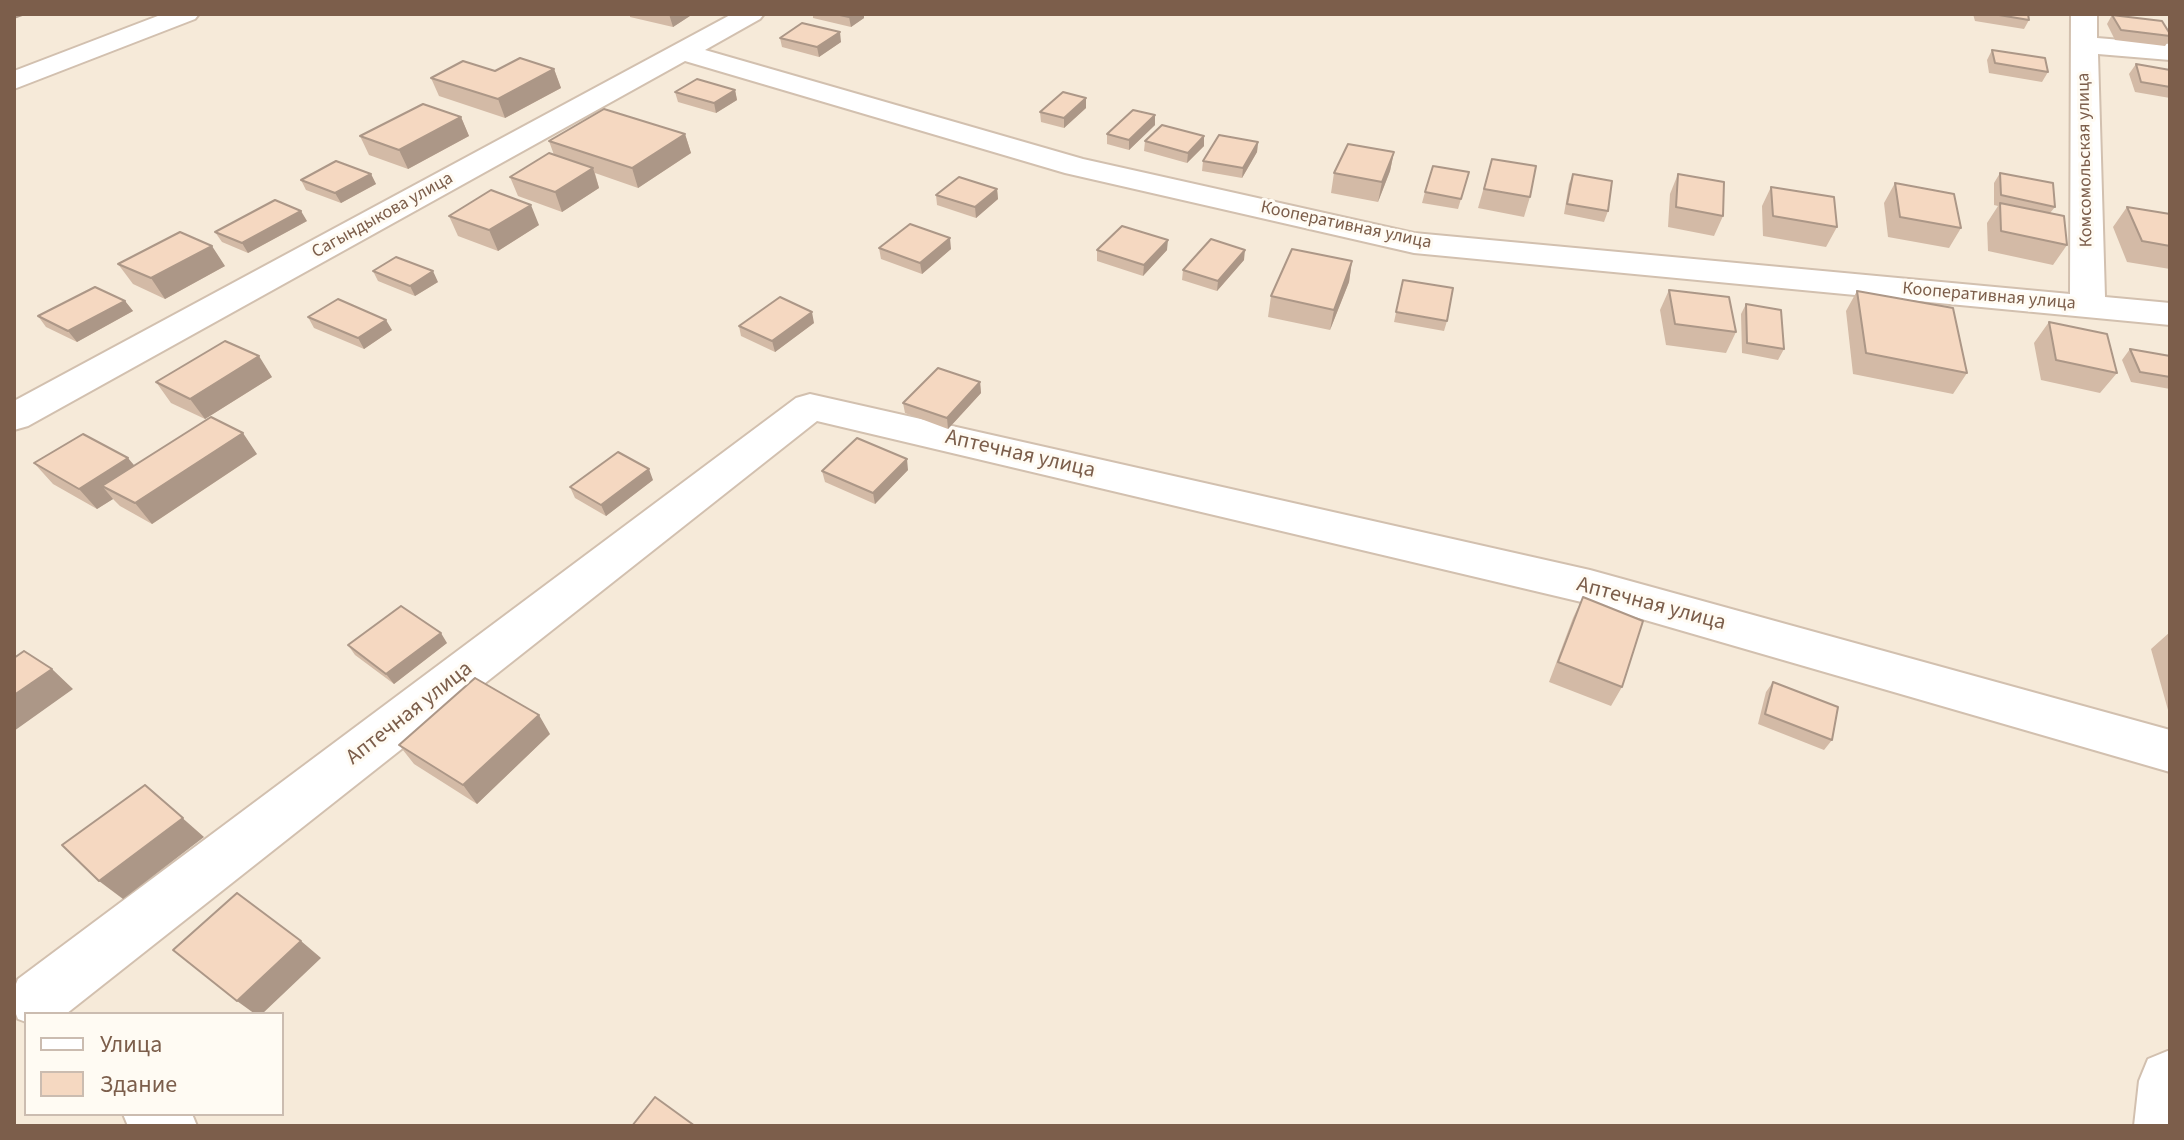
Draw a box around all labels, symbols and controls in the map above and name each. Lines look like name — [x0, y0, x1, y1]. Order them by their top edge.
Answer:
street label: Комсомольская улица — [2074, 73, 2098, 247]
street label: Сагындыкова улица — [309, 168, 457, 264]
street label: Кооперативная улица — [1259, 197, 1433, 255]
street label: Кооперативная улица — [1901, 279, 2077, 315]
street label: Аптечная улица — [943, 425, 1097, 485]
street label: Аптечная улица — [1574, 572, 1728, 638]
street label: Аптечная улица — [342, 657, 478, 771]
legend — [24, 1012, 284, 1116]
text: Улица — [100, 1027, 162, 1062]
text: Здание — [100, 1067, 177, 1102]

